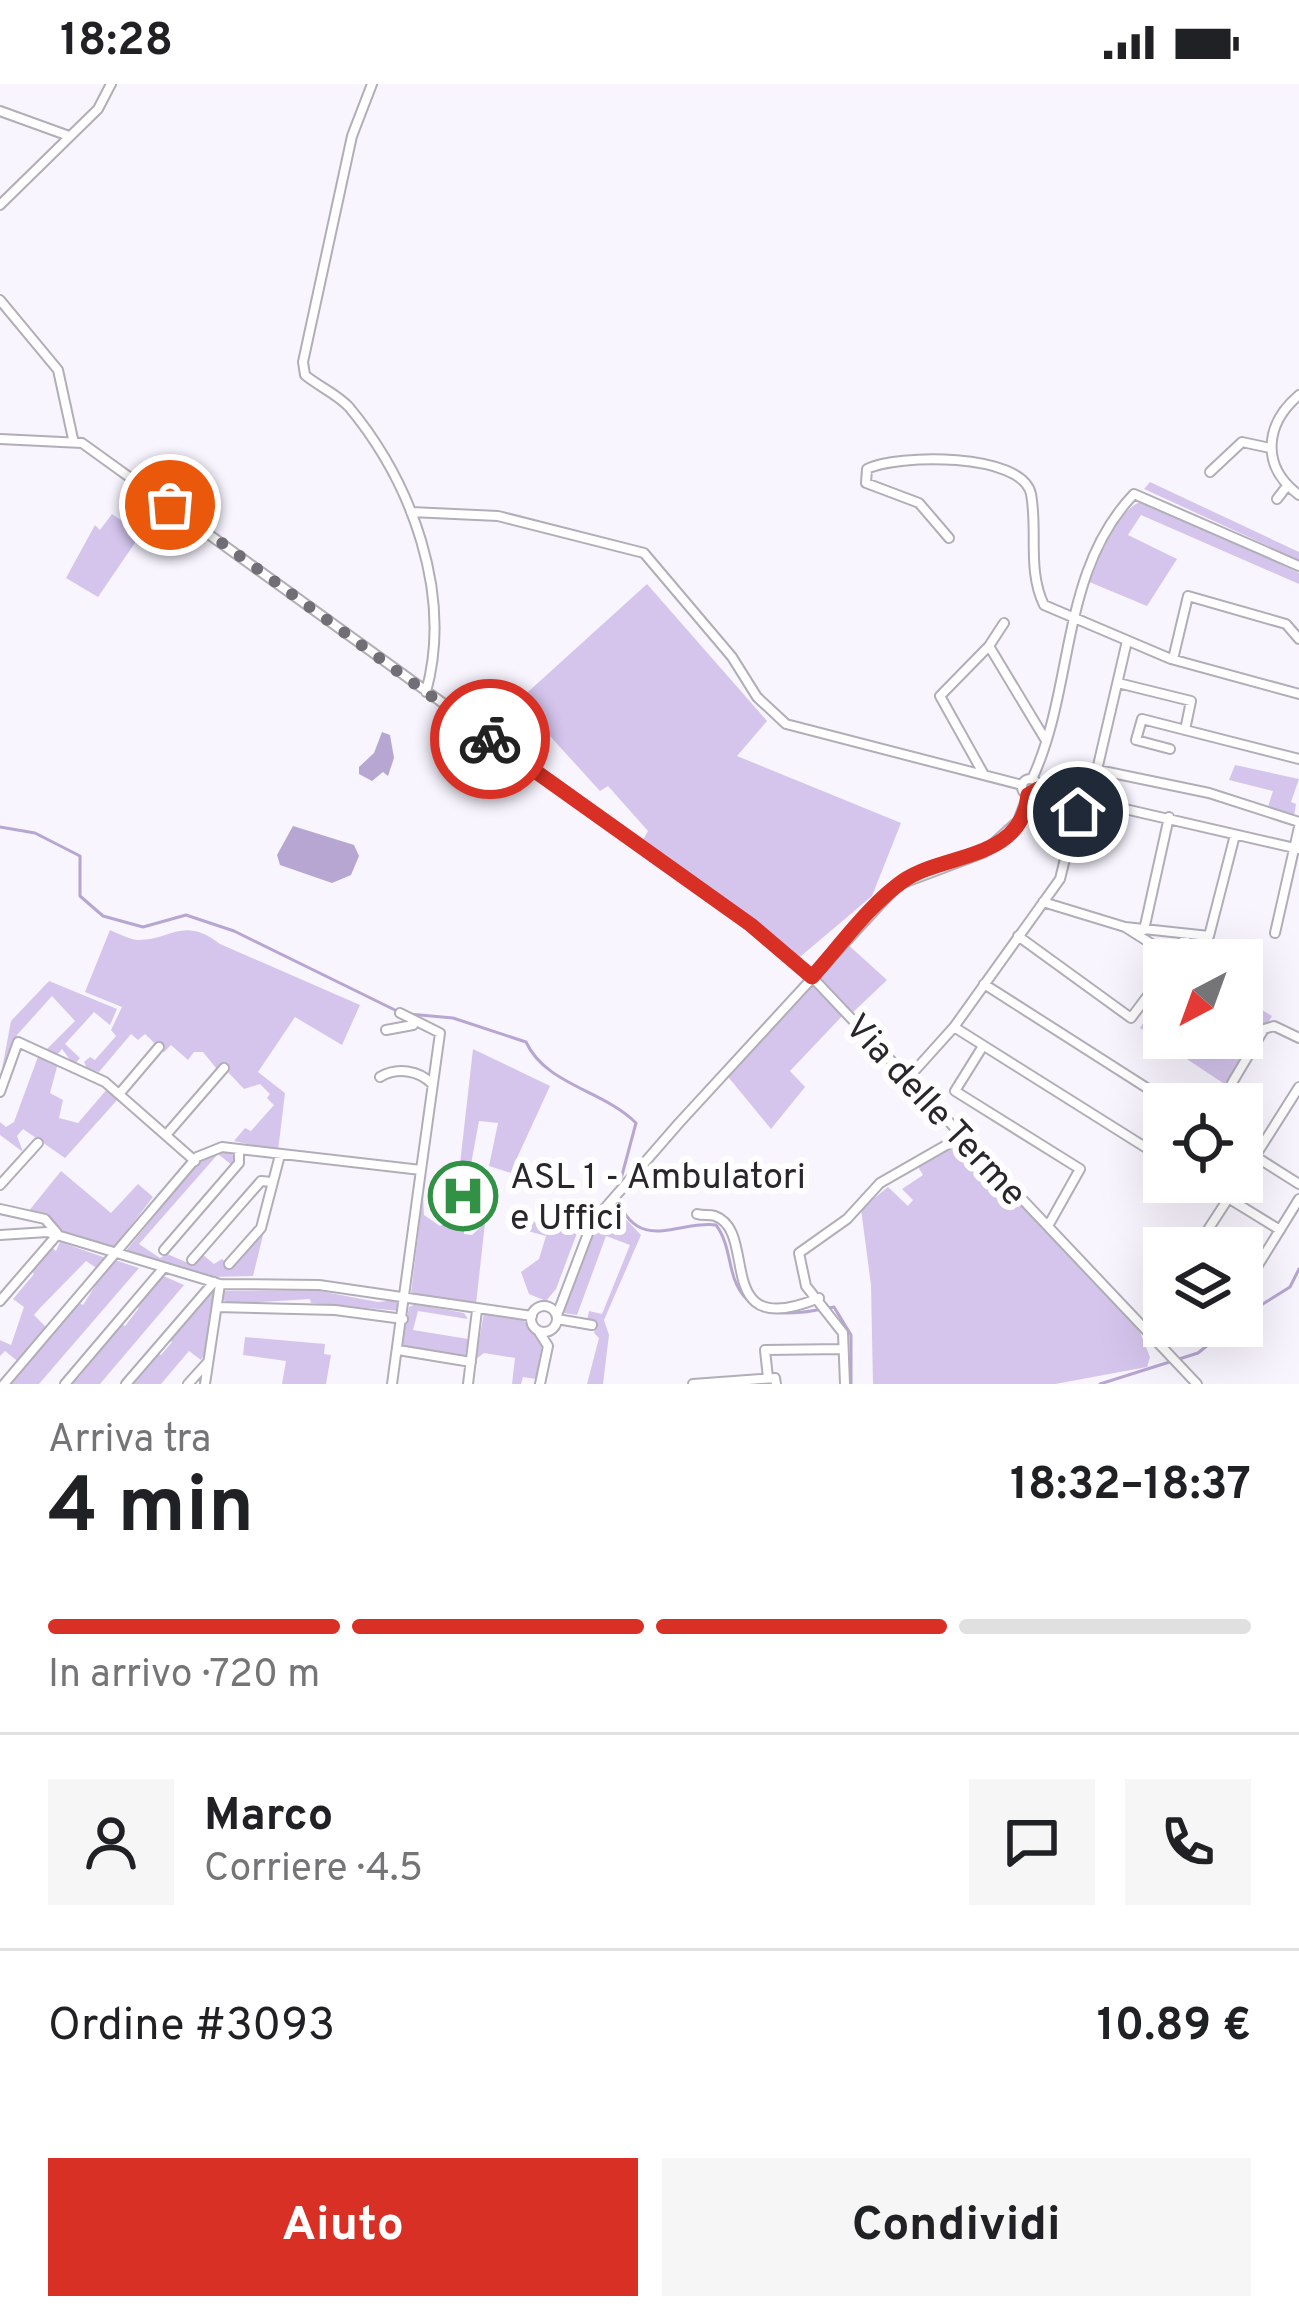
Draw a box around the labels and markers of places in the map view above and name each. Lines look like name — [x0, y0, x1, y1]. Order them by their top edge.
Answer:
pin — [119, 454, 221, 556]
pin — [1027, 761, 1129, 863]
place label: ASL 1 - Ambulatori e Uffici — [510, 1156, 806, 1243]
hospital icon: ASL 1 - Ambulatori e Uffici — [428, 1161, 498, 1231]

